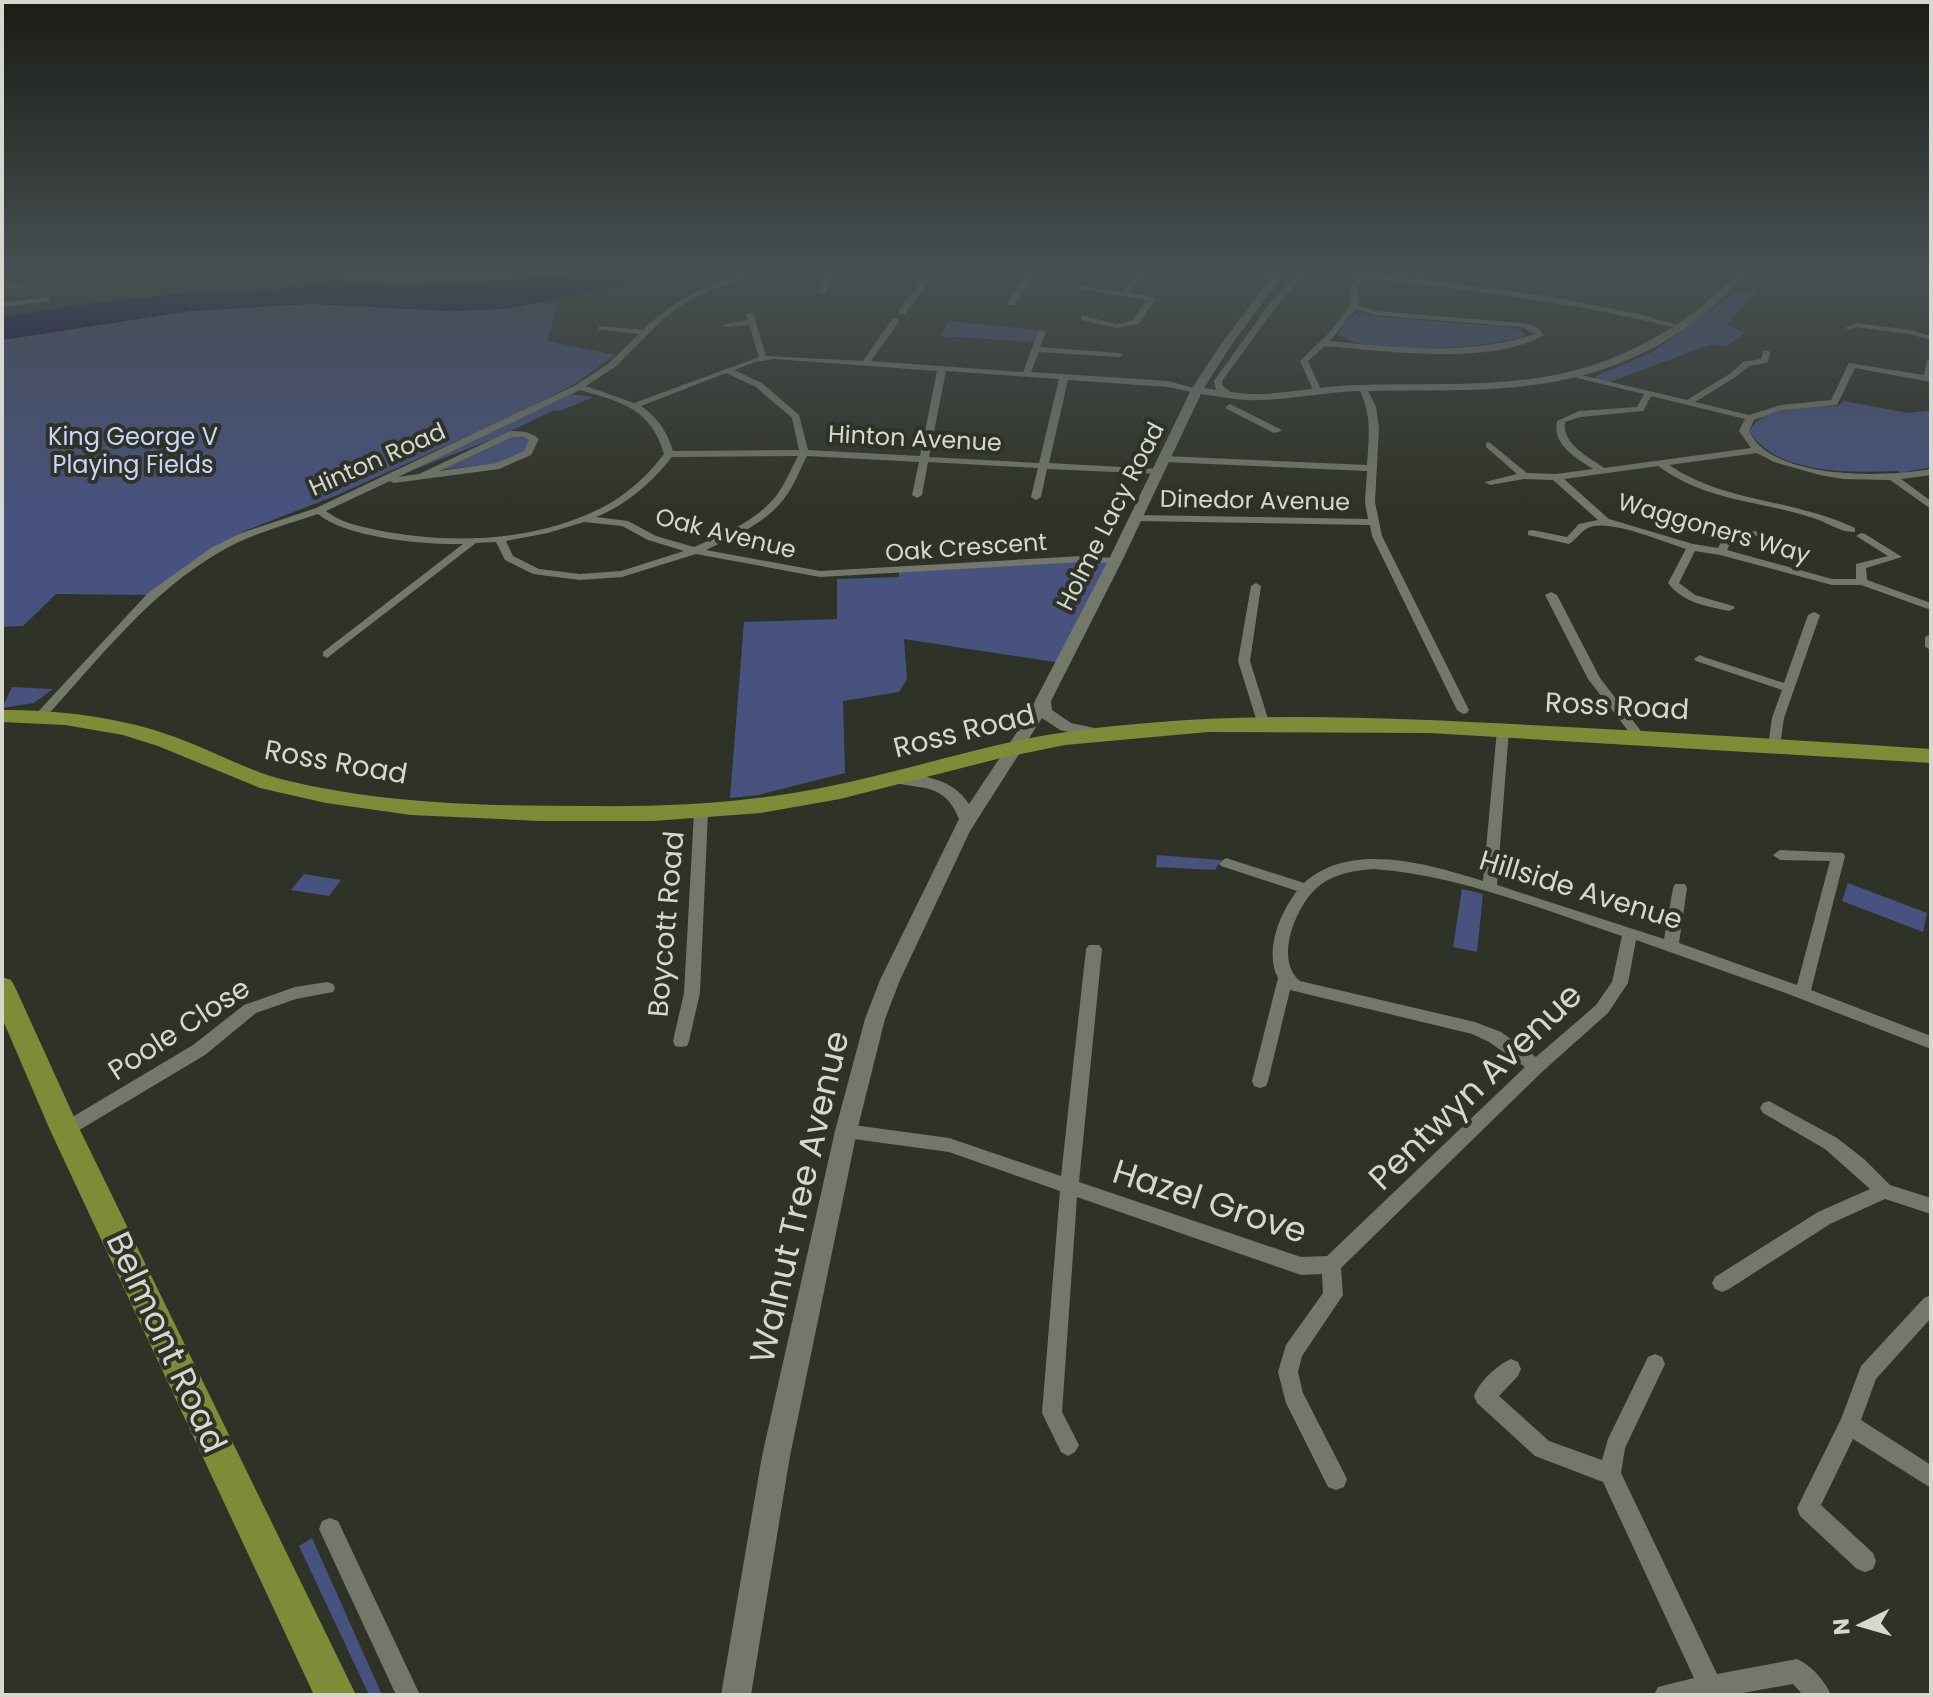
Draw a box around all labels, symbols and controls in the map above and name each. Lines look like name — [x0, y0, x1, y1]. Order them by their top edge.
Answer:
street label: Hinton Road — [304, 414, 450, 504]
street label: Holme Lacy Road — [1048, 416, 1172, 616]
street label: Hinton Avenue — [827, 417, 1003, 459]
park label: King George V Playing Fields — [48, 420, 218, 481]
street label: Dinedor Avenue — [1160, 482, 1350, 518]
street label: Waggoners Way — [1614, 485, 1815, 571]
street label: Oak Avenue — [652, 500, 800, 566]
street label: Oak Crescent — [884, 525, 1048, 569]
street label: Ross Road — [1544, 683, 1690, 729]
street label: Ross Road — [889, 695, 1039, 767]
street label: Ross Road — [261, 730, 411, 794]
street label: Boycott Road — [638, 829, 694, 1019]
street label: Hillside Avenue — [1475, 841, 1687, 939]
street label: Poole Close — [100, 968, 258, 1090]
street label: Pentwyn Avenue — [1357, 971, 1593, 1201]
street label: Walnut Tree Avenue — [737, 1026, 861, 1368]
street label: Hazel Grove — [1107, 1147, 1313, 1255]
street label: Belmont Road — [95, 1224, 239, 1460]
north arrow — [1821, 1585, 1901, 1665]
text: N — [1825, 1617, 1858, 1636]

